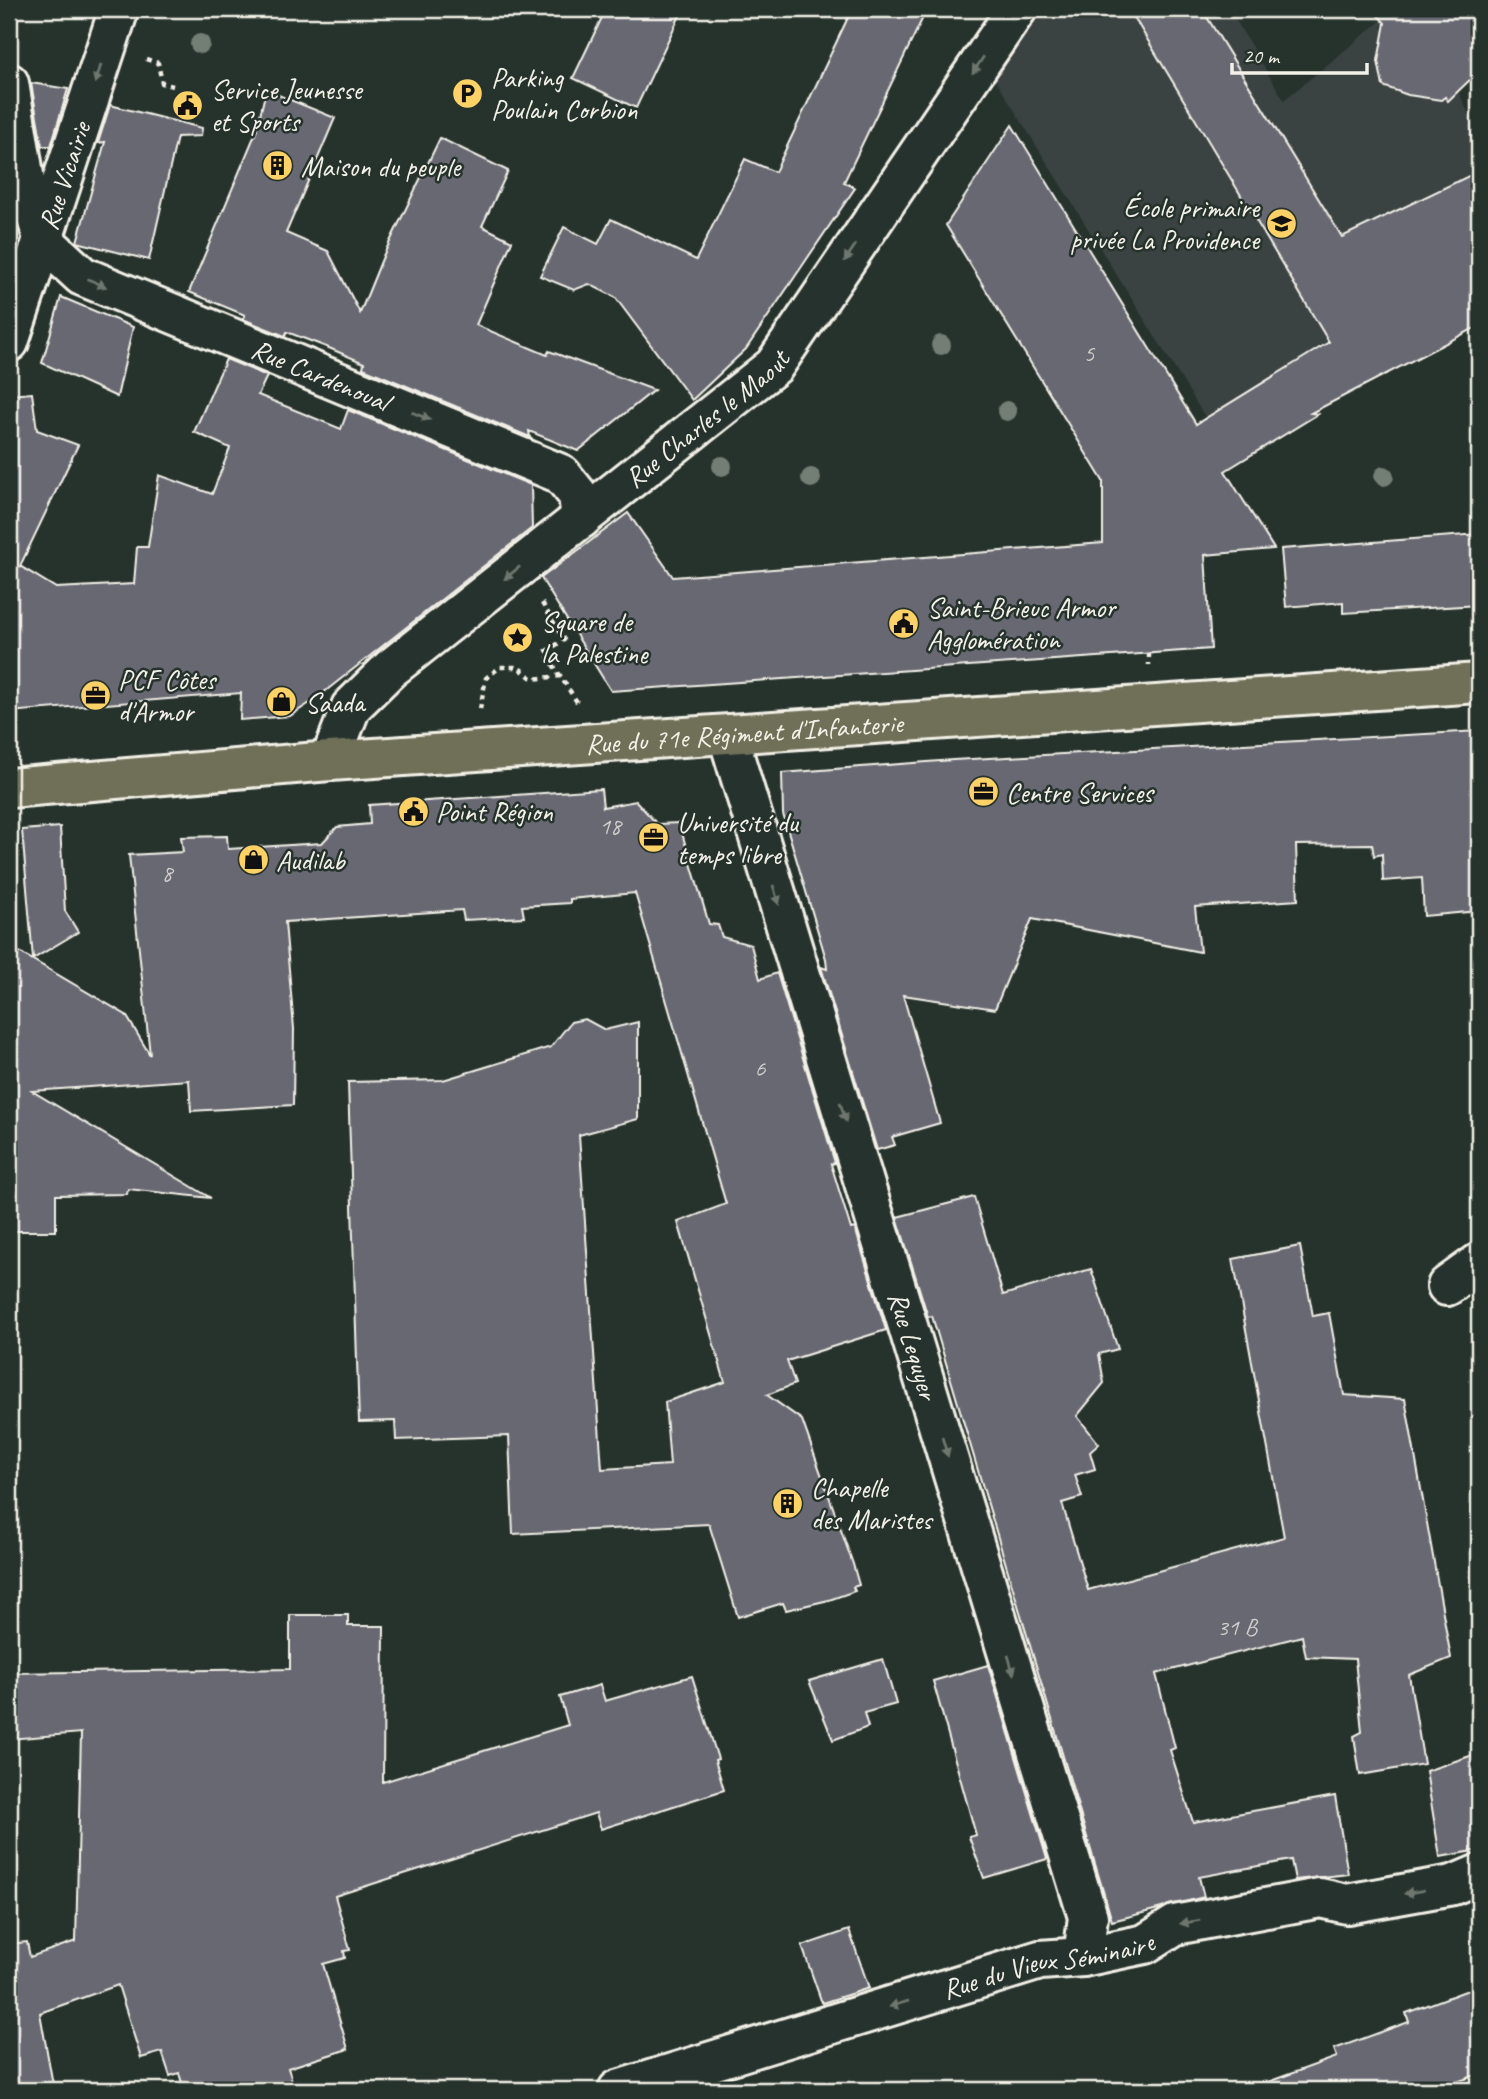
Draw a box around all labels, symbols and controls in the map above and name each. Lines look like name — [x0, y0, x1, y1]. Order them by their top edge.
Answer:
scale bar — [1232, 32, 1367, 76]
text: 20 m — [1243, 43, 1281, 69]
one-way arrow — [971, 56, 985, 74]
place label: Parking Poulain Corbion — [491, 60, 638, 127]
one-way arrow — [92, 63, 103, 84]
place label: Service Jeunesse et Sports — [211, 72, 364, 139]
parking icon: Parking Poulain Corbion — [451, 76, 485, 110]
public building icon: Service Jeunesse et Sports — [171, 88, 205, 122]
street label: Rue Vicairie — [30, 116, 99, 234]
building icon: Maison du peuple — [261, 149, 295, 183]
place label: Maison du peuple — [301, 149, 462, 184]
place label: École primaire privée La Providence — [1070, 190, 1261, 257]
school or university icon: École primaire privée La Providence — [1265, 206, 1299, 240]
one-way arrow — [843, 244, 857, 262]
one-way arrow — [87, 277, 107, 289]
street label: Rue Cardenoual — [247, 331, 399, 421]
house number: 5 — [1084, 338, 1096, 368]
street label: Rue Charles le Maout — [617, 342, 798, 495]
one-way arrow — [410, 411, 431, 422]
one-way arrow — [503, 566, 521, 581]
place label: Saint-Brieuc Armor Agglomération — [927, 590, 1117, 657]
place label: Square de la Palestine — [541, 604, 649, 671]
public building icon: Saint-Brieuc Armor Agglomération — [887, 606, 921, 640]
place icon: Square de la Palestine — [501, 620, 535, 654]
place label: PCF Côtes d'Armor — [118, 662, 218, 729]
office icon: PCF Côtes d'Armor — [78, 678, 112, 712]
shop icon: Saada — [265, 685, 299, 719]
place label: Saada — [305, 685, 367, 720]
street label: Rue du 71e Régiment d'Infanterie — [584, 705, 906, 761]
office icon: Centre Services — [966, 775, 1000, 809]
place label: Centre Services — [1006, 775, 1155, 810]
public building icon: Point Région — [396, 794, 430, 828]
place label: Point Région — [436, 794, 553, 829]
place label: Université du temps libre — [677, 805, 799, 872]
house number: 18 — [599, 811, 623, 841]
office icon: Université du temps libre — [637, 821, 671, 855]
shop icon: Audilab — [236, 843, 270, 877]
place label: Audilab — [276, 843, 347, 878]
house number: 8 — [162, 858, 175, 888]
one-way arrow — [772, 885, 782, 906]
house number: 6 — [755, 1053, 767, 1083]
one-way arrow — [838, 1102, 848, 1123]
street label: Rue Lequyer — [881, 1287, 947, 1405]
one-way arrow — [940, 1437, 950, 1458]
place label: Chapelle des Maristes — [811, 1470, 934, 1537]
building icon: Chapelle des Maristes — [771, 1486, 805, 1520]
house number: 31 B — [1217, 1612, 1258, 1642]
one-way arrow — [1007, 1655, 1017, 1676]
one-way arrow — [1403, 1887, 1425, 1898]
one-way arrow — [1179, 1917, 1201, 1928]
street label: Rue du Vieux Séminaire — [938, 1924, 1162, 2007]
one-way arrow — [888, 1999, 909, 2009]

